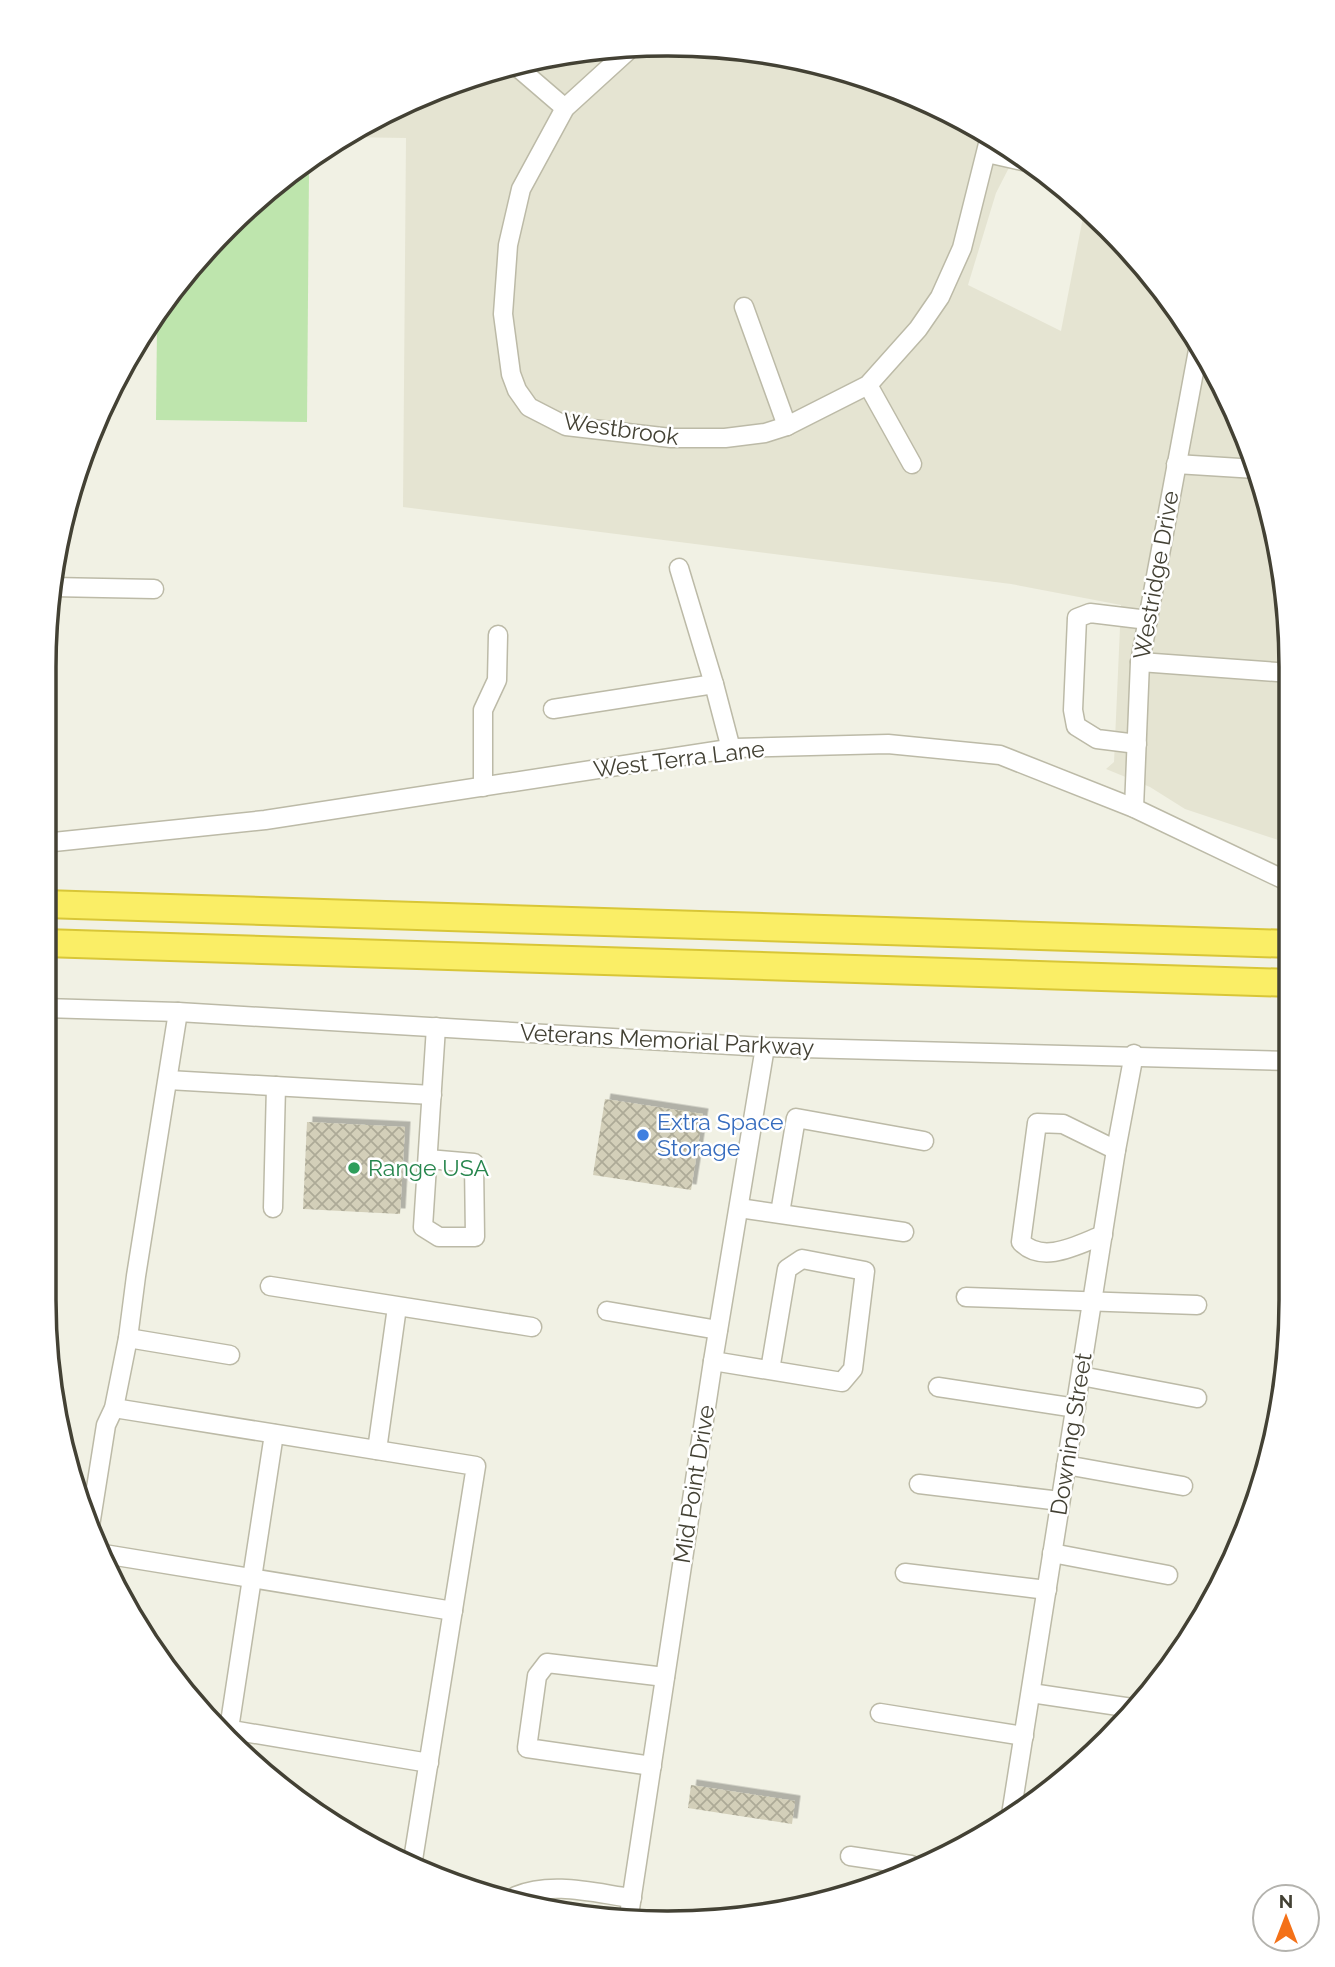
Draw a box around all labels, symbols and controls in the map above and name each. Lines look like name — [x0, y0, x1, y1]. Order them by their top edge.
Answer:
street label: Westbrook — [562, 407, 681, 450]
street label: Westridge Drive — [1127, 489, 1184, 661]
street label: West Terra Lane — [592, 735, 766, 782]
street label: Veterans Memorial Parkway — [519, 1018, 815, 1061]
place label: Extra Space Storage — [657, 1108, 783, 1161]
marker: Extra Space Storage — [635, 1127, 651, 1143]
place label: Range USA — [368, 1154, 489, 1181]
marker: Range USA — [346, 1160, 362, 1176]
street label: Downing Street — [1044, 1350, 1097, 1517]
street label: Mid Point Drive — [668, 1403, 719, 1565]
north arrow — [1251, 1883, 1321, 1953]
text: N — [1279, 1890, 1293, 1912]

